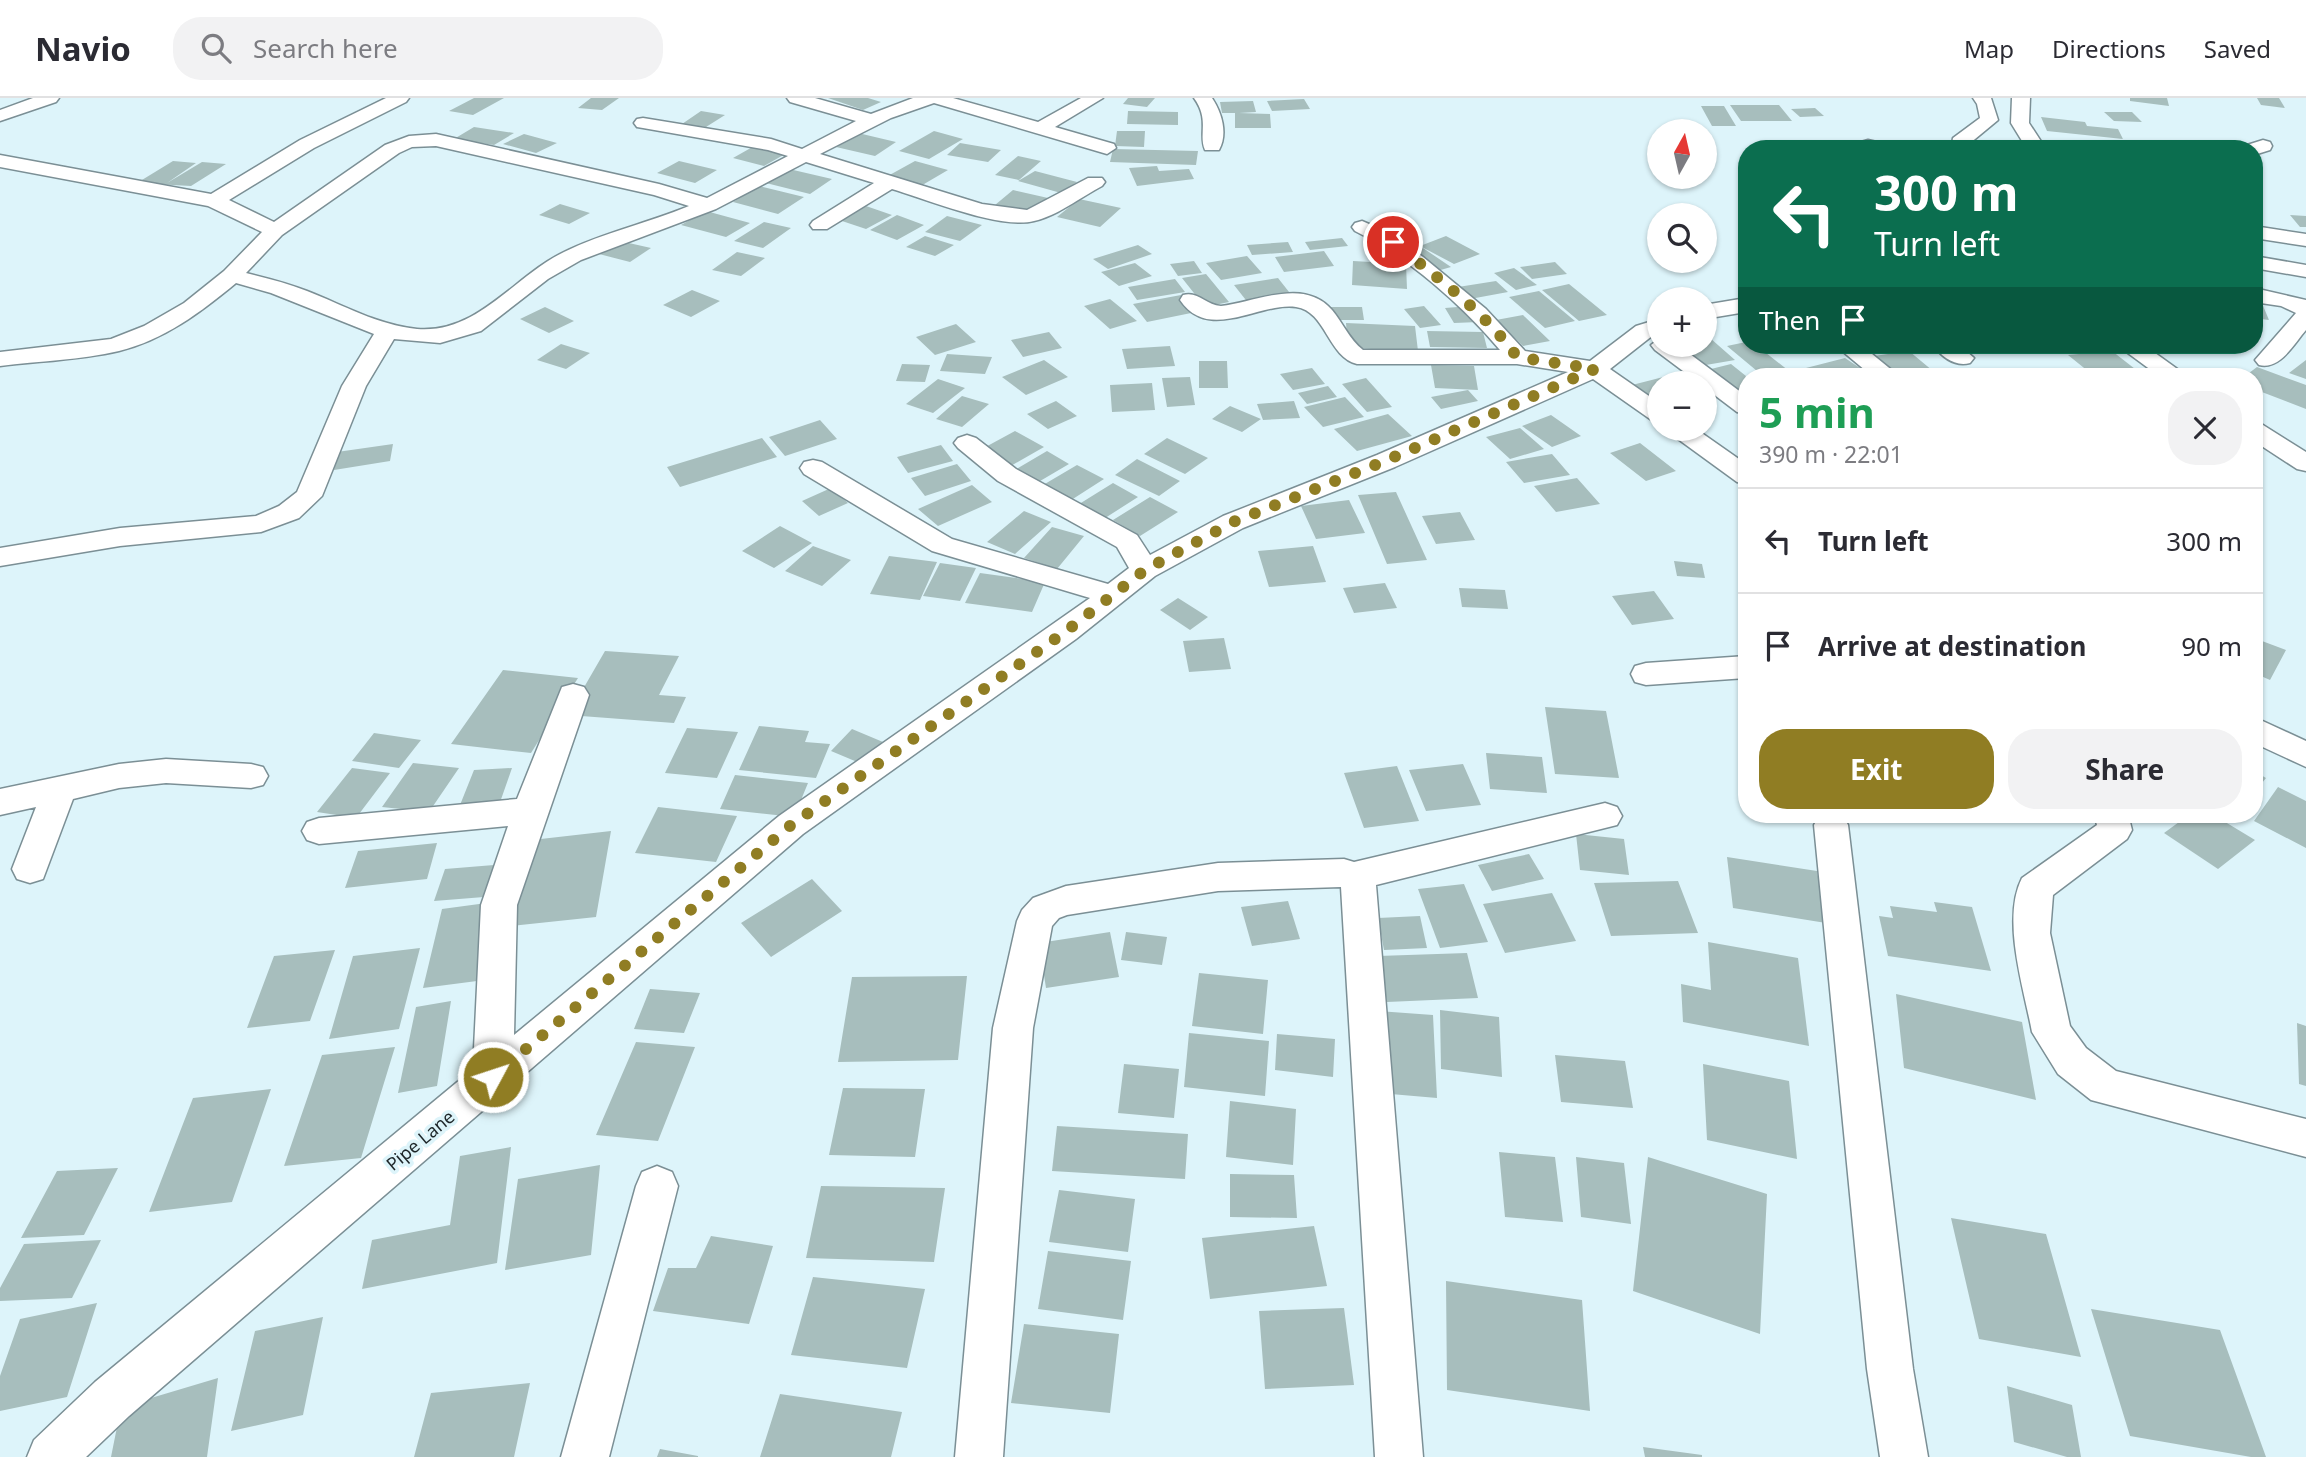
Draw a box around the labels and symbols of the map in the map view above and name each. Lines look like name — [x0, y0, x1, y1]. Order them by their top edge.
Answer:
north arrow — [1647, 119, 1717, 189]
pin — [1363, 212, 1423, 272]
position arrow — [456, 1040, 530, 1114]
street label: Pipe Lane — [381, 1104, 459, 1176]

